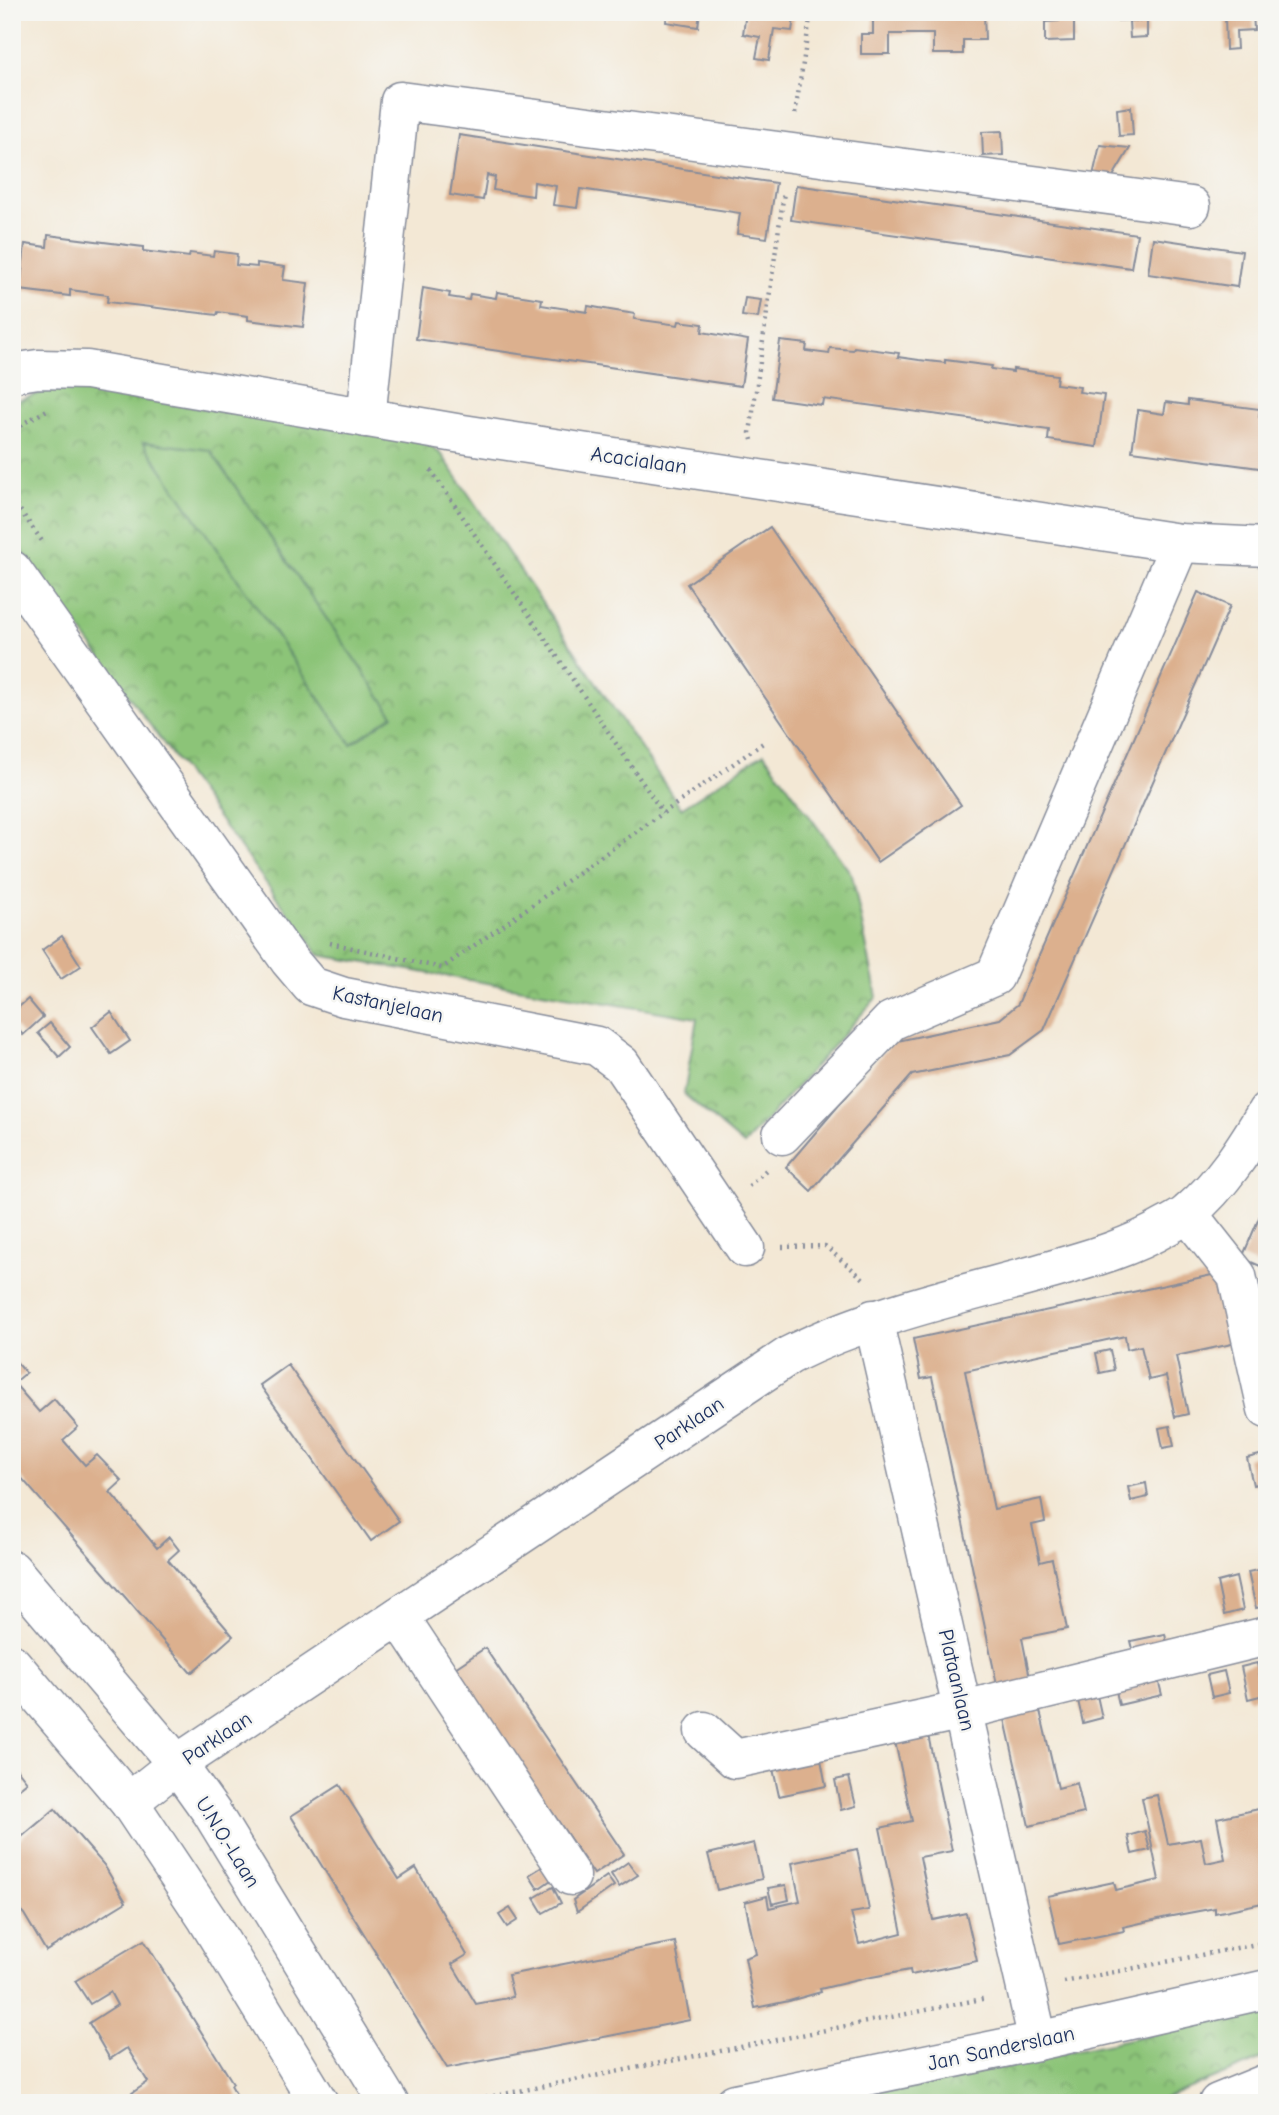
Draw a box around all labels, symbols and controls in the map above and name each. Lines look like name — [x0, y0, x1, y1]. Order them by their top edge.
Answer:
street label: Acacialaan — [589, 441, 689, 479]
street label: Kastanjelaan — [330, 981, 446, 1027]
street label: Parklaan — [650, 1391, 728, 1455]
street label: Plataanlaan — [934, 1627, 980, 1733]
street label: Parklaan — [178, 1706, 256, 1770]
street label: U.N.O.-Laan — [191, 1792, 265, 1892]
street label: Jan Sanderslaan — [925, 2021, 1077, 2075]

